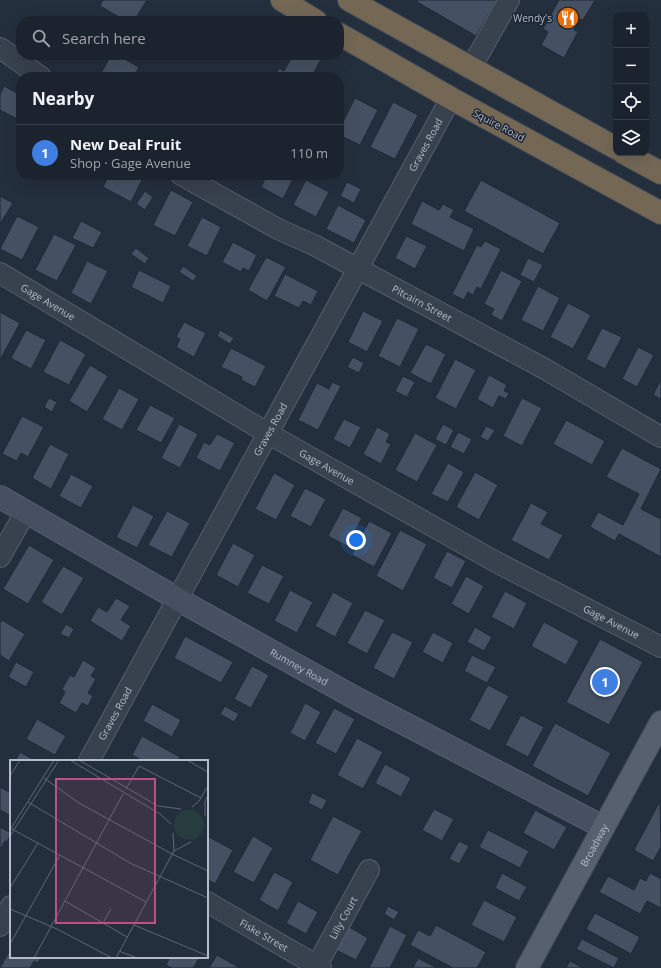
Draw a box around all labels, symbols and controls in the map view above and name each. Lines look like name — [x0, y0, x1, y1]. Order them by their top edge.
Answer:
restaurant icon: Wendy's — [555, 5, 581, 31]
place label: Wendy's — [513, 11, 552, 25]
map controls — [613, 12, 649, 156]
button: + — [613, 12, 649, 48]
search box — [16, 16, 344, 60]
icon: search — [30, 27, 52, 49]
text: Search here — [62, 28, 146, 48]
button: − — [613, 48, 649, 84]
button: locate — [613, 84, 649, 120]
text: Nearby — [32, 87, 94, 110]
street label: Squire Road — [471, 106, 527, 144]
street label: Graves Road — [405, 116, 446, 174]
button: layers — [613, 120, 649, 156]
text: New Deal Fruit — [70, 134, 181, 154]
text: 1 — [41, 144, 49, 162]
text: 110 m — [290, 144, 328, 162]
text: Shop · Gage Avenue — [70, 154, 191, 172]
street label: Gage Avenue — [18, 280, 78, 324]
street label: Pitcairn Street — [390, 281, 455, 325]
street label: Graves Road — [250, 400, 290, 458]
street label: Gage Avenue — [297, 445, 357, 488]
your location — [346, 530, 366, 550]
street label: Gage Avenue — [581, 601, 642, 642]
street label: Rumney Road — [267, 645, 331, 689]
pin: 1 — [592, 667, 618, 697]
street label: Graves Road — [95, 684, 135, 743]
inset map — [10, 760, 208, 958]
street label: Broadway — [577, 820, 612, 869]
street label: Lilly Court — [326, 893, 360, 941]
street label: Fiske Street — [237, 915, 291, 955]

